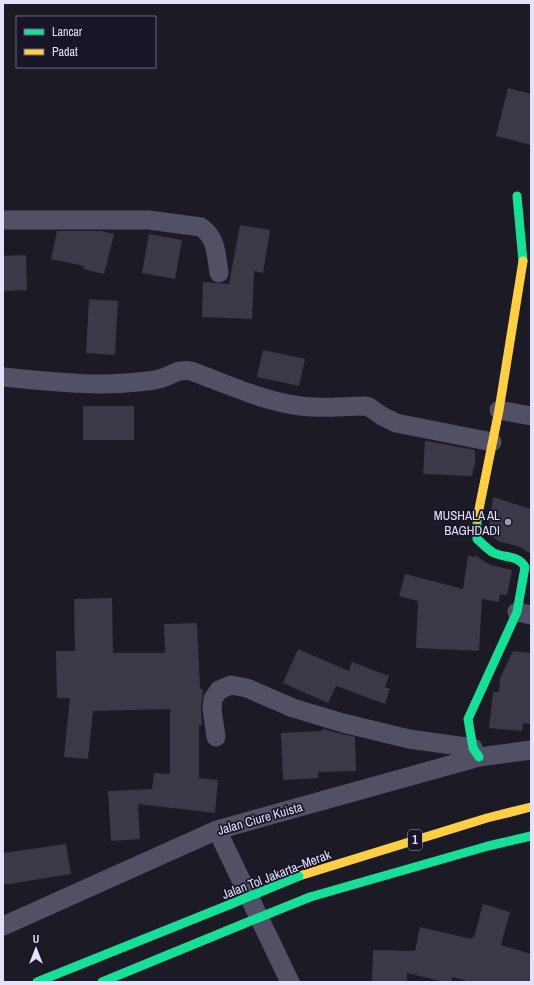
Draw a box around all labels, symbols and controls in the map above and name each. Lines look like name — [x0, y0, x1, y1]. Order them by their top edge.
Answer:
legend — [16, 16, 156, 68]
text: Lancar — [52, 24, 83, 40]
text: Padat — [52, 44, 78, 60]
place label: MUSHALA AL BAGHDADI — [434, 507, 500, 539]
marker: MUSHALA AL BAGHDADI — [503, 517, 513, 527]
street label: Jalan Ciure Kuista — [216, 798, 305, 839]
road number: 1 — [408, 830, 422, 850]
street label: Jalan Tol Jakarta–Merak — [219, 846, 334, 903]
north arrow — [16, 929, 56, 969]
text: U — [33, 932, 39, 946]

